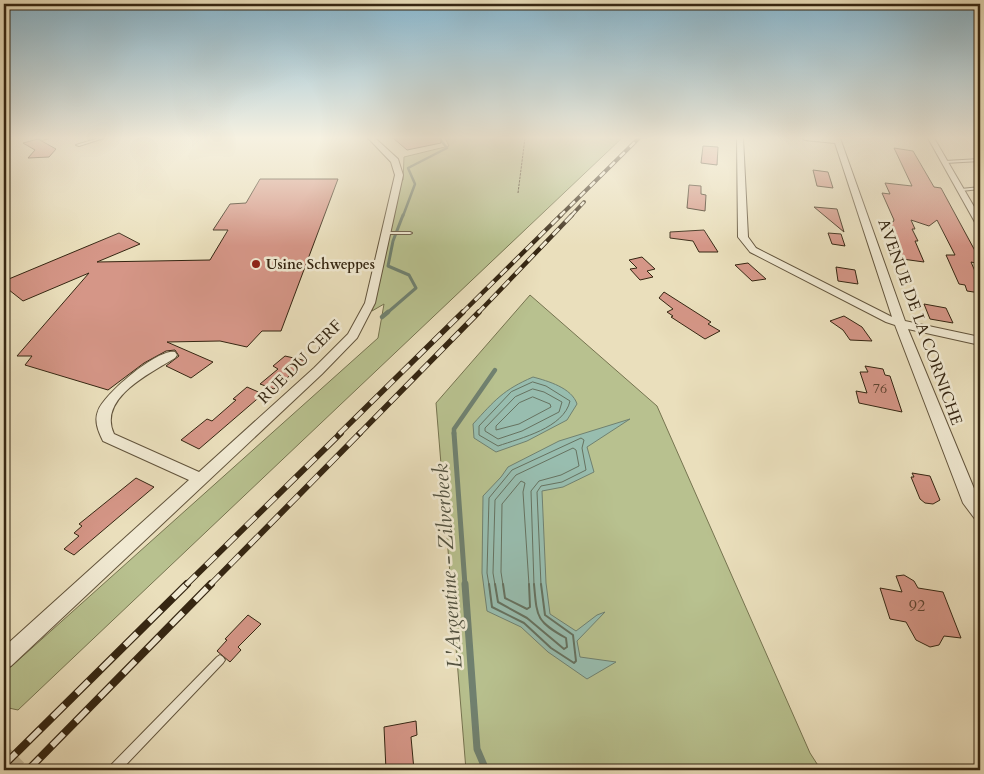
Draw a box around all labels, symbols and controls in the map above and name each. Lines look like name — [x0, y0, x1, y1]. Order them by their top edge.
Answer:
street label: AVENUE DE LA CORNICHE — [872, 216, 968, 428]
place label: Usine Schweppes — [266, 255, 375, 274]
marker: Usine Schweppes — [250, 258, 262, 270]
street label: RUE DU CERF — [253, 315, 347, 409]
house number: 76 — [873, 379, 887, 398]
water label: L'Argentine - Zilverbeek — [426, 462, 470, 669]
house number: 92 — [909, 595, 925, 617]

